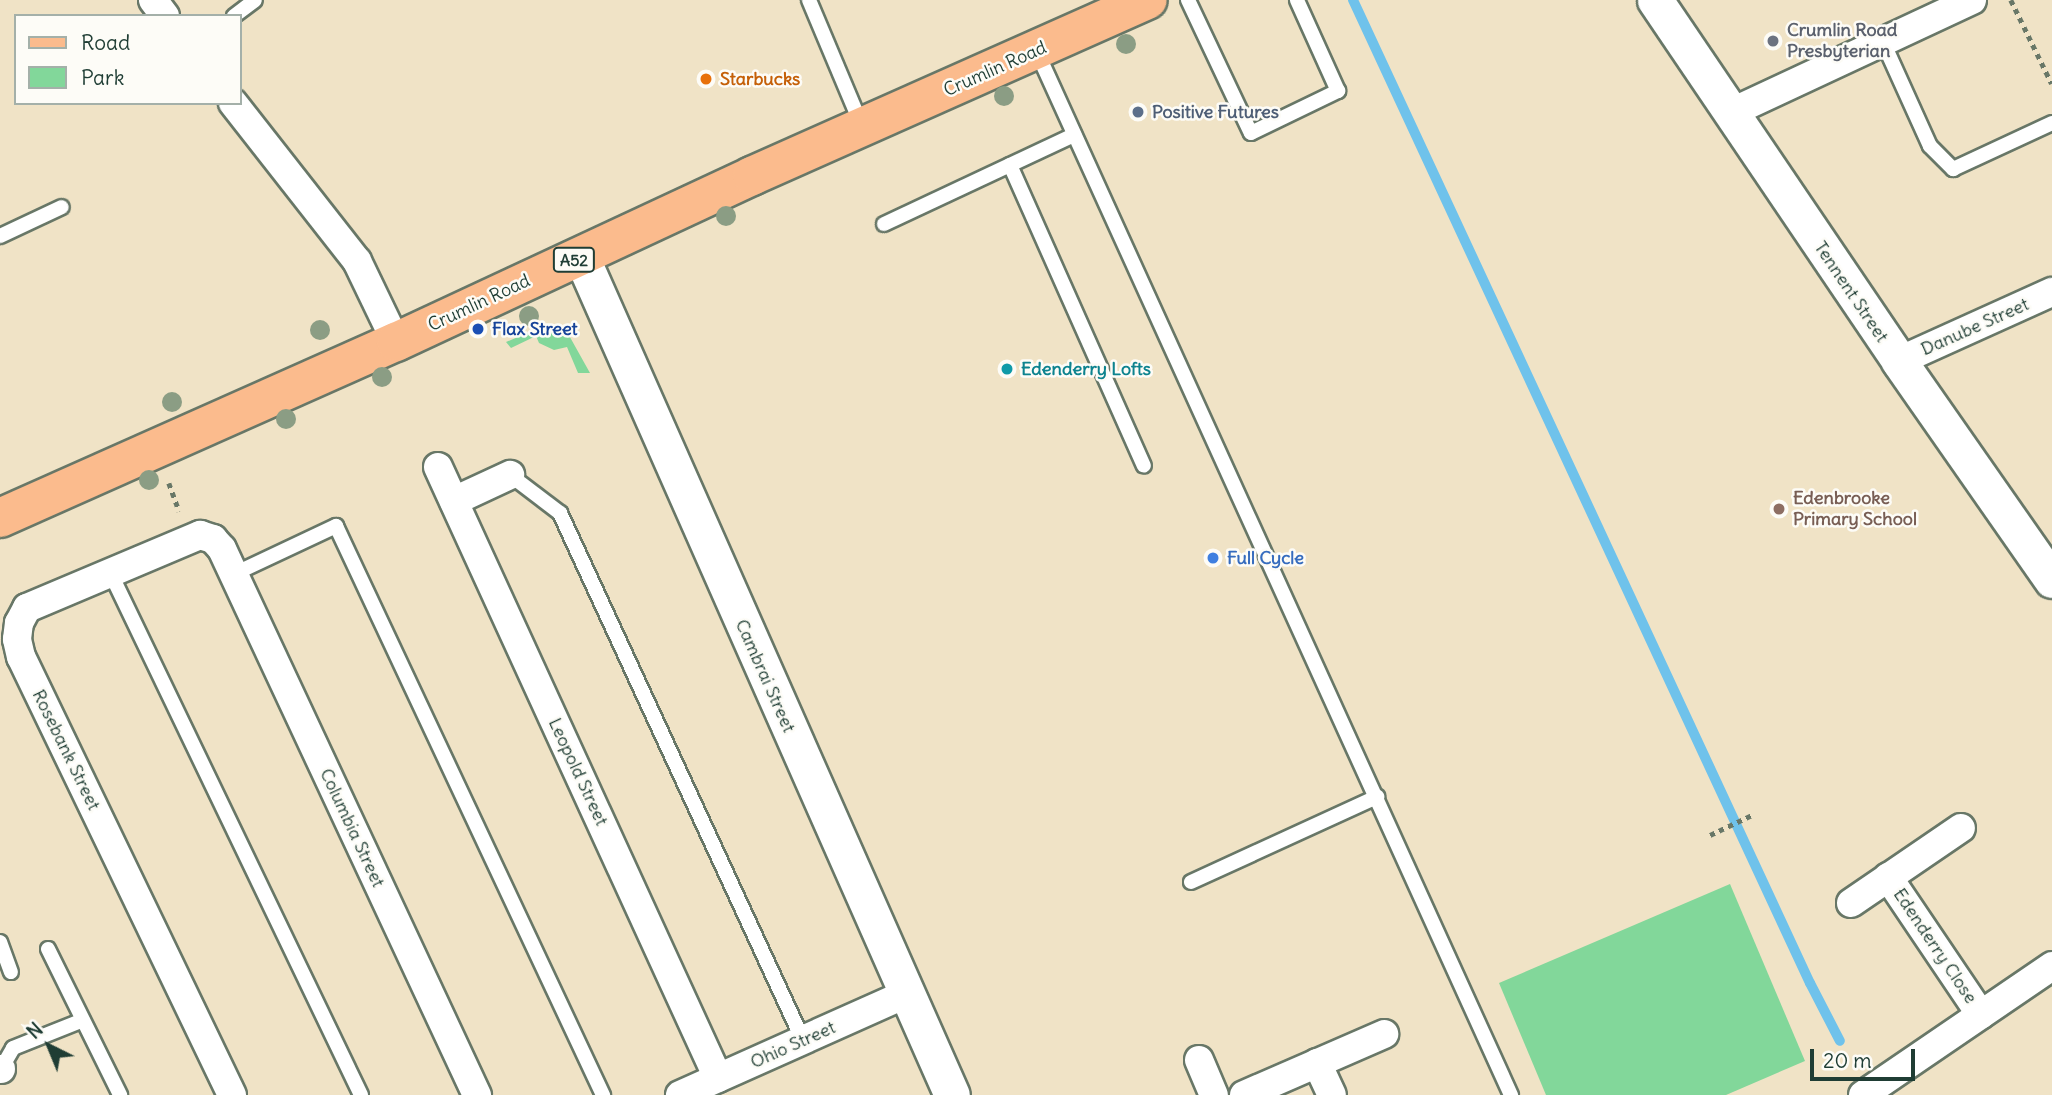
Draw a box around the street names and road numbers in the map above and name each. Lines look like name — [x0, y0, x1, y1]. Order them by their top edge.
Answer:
street label: Crumlin Road — [940, 37, 1050, 101]
street label: Tennent Street — [1809, 237, 1893, 347]
road number: A52 — [551, 248, 597, 272]
street label: Crumlin Road — [424, 270, 534, 336]
street label: Danube Street — [1918, 294, 2032, 360]
street label: Cambrai Street — [730, 616, 800, 736]
street label: Rosebank Street — [27, 686, 105, 814]
street label: Leopold Street — [544, 715, 612, 829]
street label: Columbia Street — [315, 765, 389, 891]
street label: Edenderry Close — [1889, 884, 1981, 1008]
street label: Ohio Street — [747, 1017, 839, 1073]

